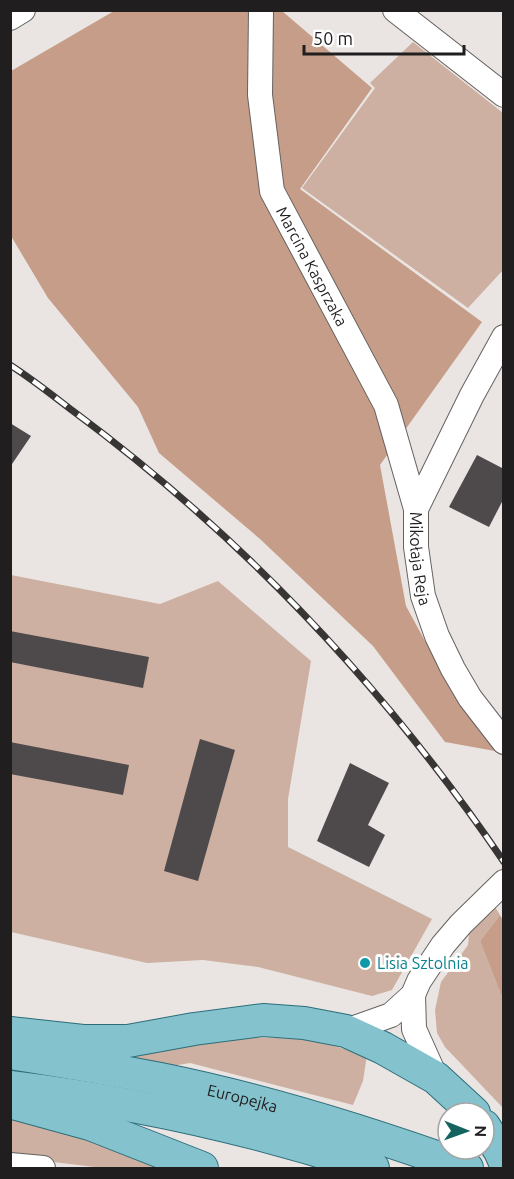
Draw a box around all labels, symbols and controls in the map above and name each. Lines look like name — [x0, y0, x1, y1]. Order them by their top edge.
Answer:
scale bar — [304, 18, 464, 56]
text: 50 m — [313, 28, 353, 48]
street label: Marcina Kasprzaka — [273, 203, 351, 329]
street label: Mikołaja Reja — [407, 512, 435, 608]
place label: Lisia Sztolnia — [377, 954, 469, 972]
marker: Lisia Sztolnia — [358, 956, 372, 970]
street label: Europejka — [206, 1081, 280, 1116]
north arrow — [436, 1101, 496, 1161]
text: N — [472, 1125, 490, 1137]

